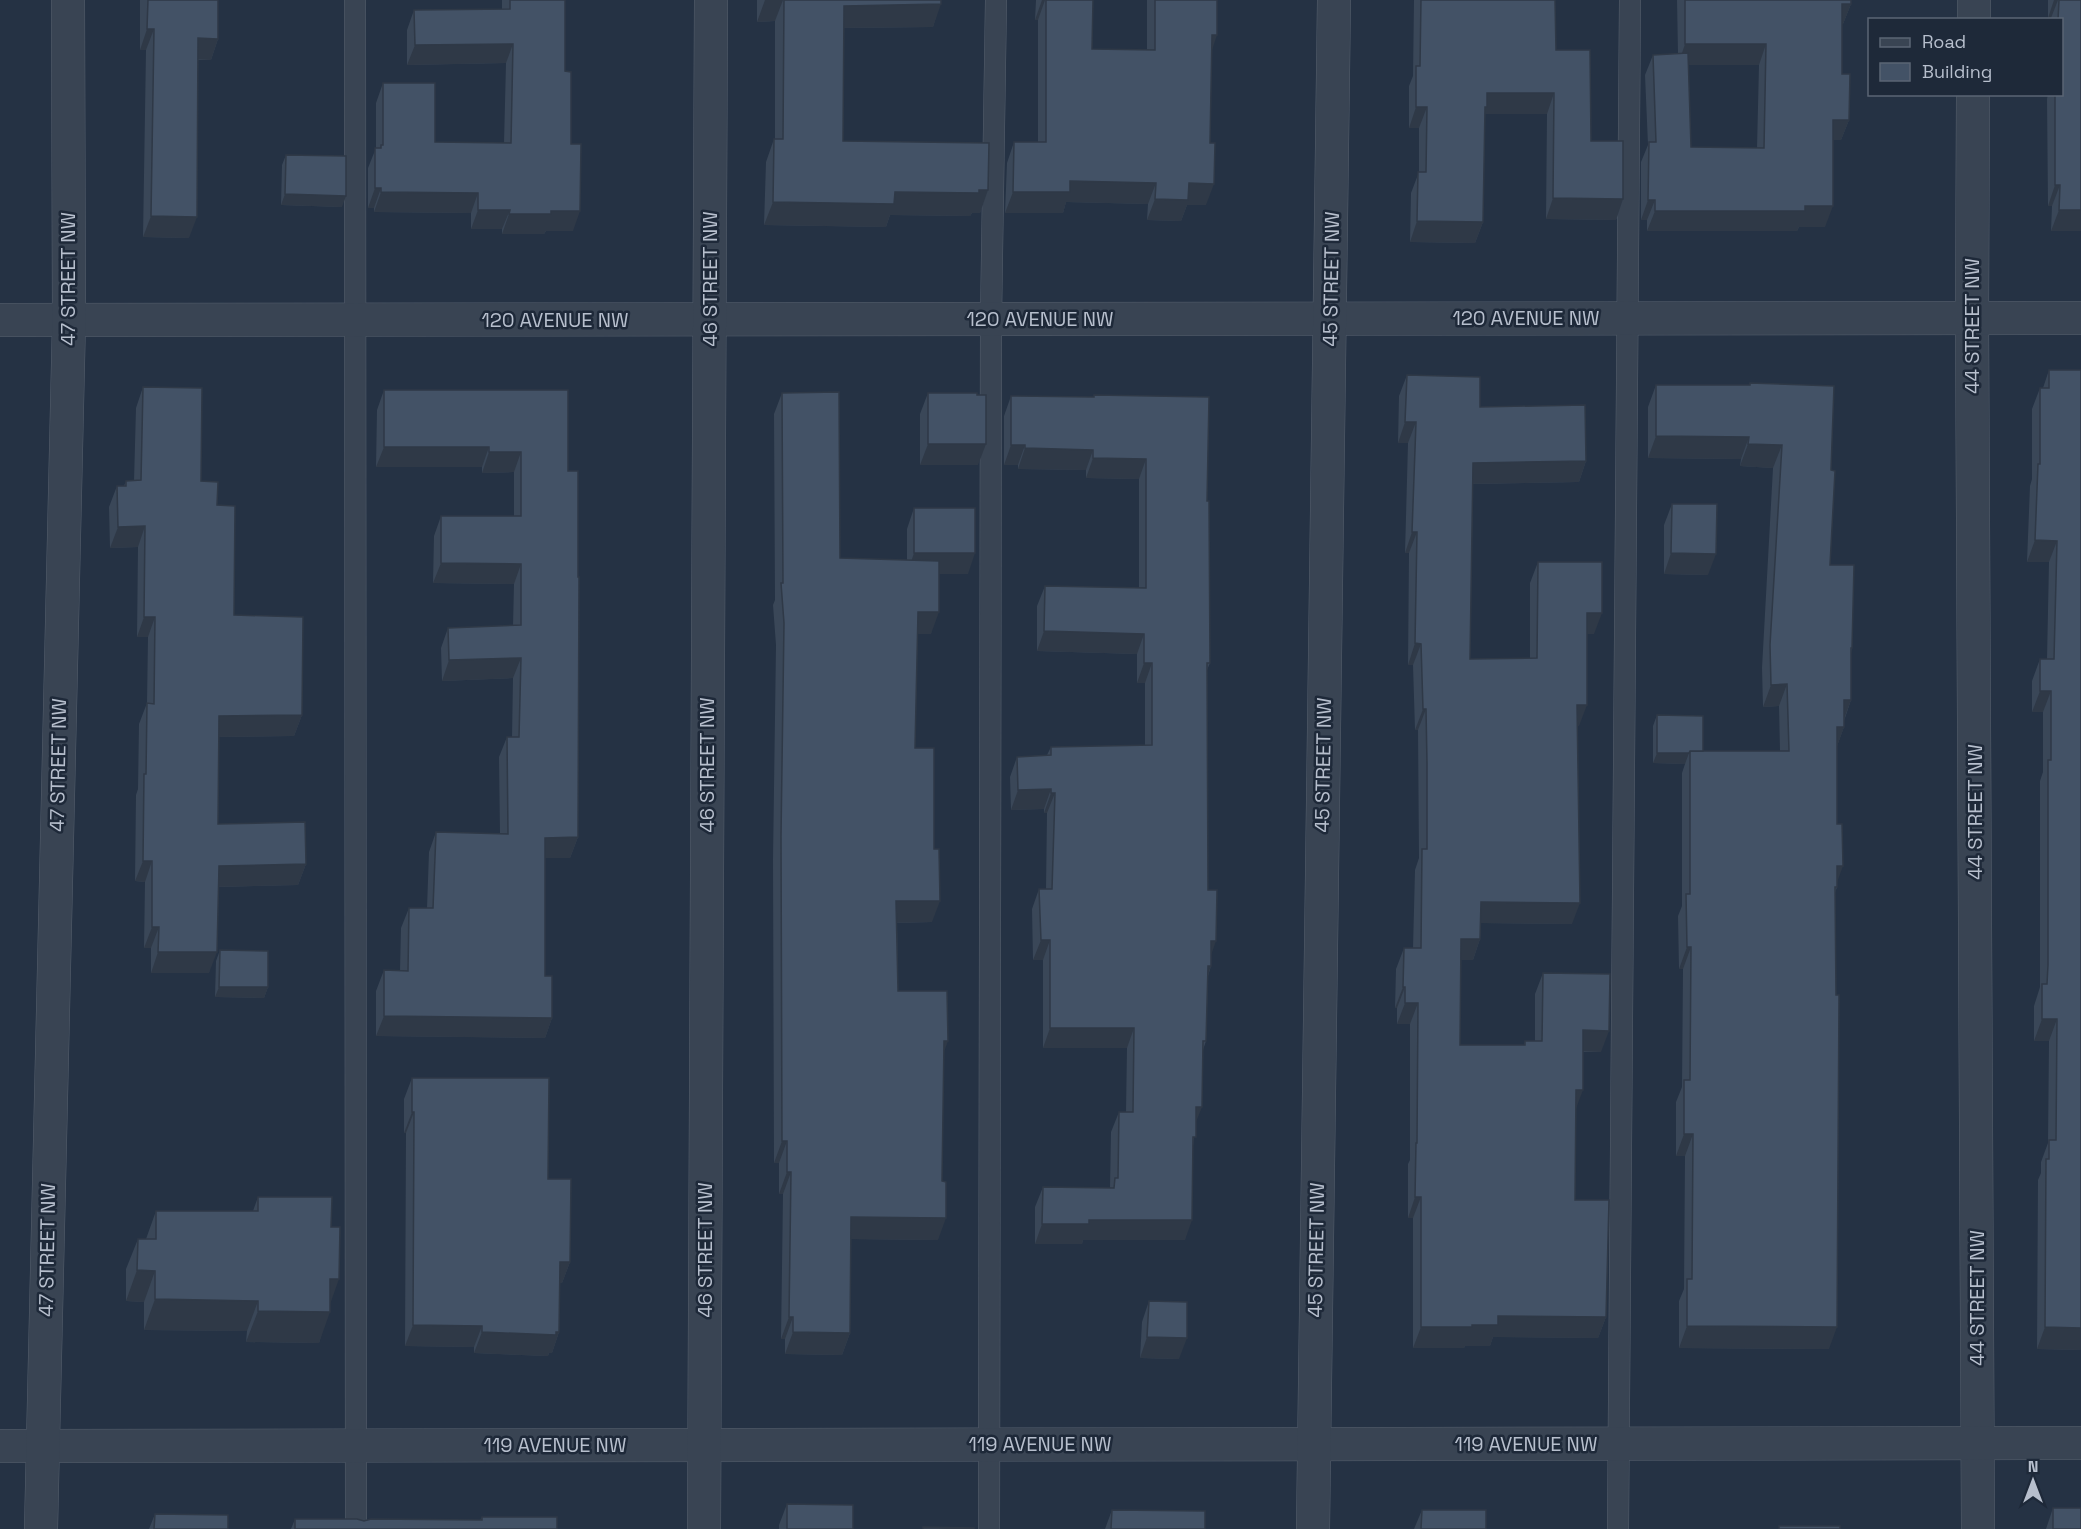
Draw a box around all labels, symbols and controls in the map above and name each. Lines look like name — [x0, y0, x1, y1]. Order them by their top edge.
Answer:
legend — [1868, 18, 2063, 96]
text: Road — [1922, 30, 1966, 53]
text: Building — [1922, 60, 1992, 83]
street label: 46 STREET NW — [697, 211, 723, 347]
street label: 45 STREET NW — [1317, 211, 1345, 347]
street label: 47 STREET NW — [55, 212, 81, 346]
street label: 44 STREET NW — [1959, 258, 1985, 394]
street label: 120 AVENUE NW — [1452, 305, 1600, 331]
street label: 120 AVENUE NW — [966, 306, 1114, 332]
street label: 120 AVENUE NW — [481, 307, 629, 333]
street label: 46 STREET NW — [694, 697, 720, 833]
street label: 45 STREET NW — [1309, 697, 1337, 833]
street label: 47 STREET NW — [44, 698, 72, 832]
street label: 44 STREET NW — [1962, 744, 1988, 880]
street label: 46 STREET NW — [692, 1182, 718, 1318]
street label: 45 STREET NW — [1302, 1182, 1330, 1318]
street label: 47 STREET NW — [33, 1183, 61, 1317]
street label: 44 STREET NW — [1964, 1230, 1990, 1366]
street label: 119 AVENUE NW — [969, 1431, 1111, 1457]
street label: 119 AVENUE NW — [1455, 1431, 1597, 1457]
street label: 119 AVENUE NW — [484, 1432, 626, 1458]
north arrow — [2003, 1451, 2063, 1511]
text: N — [2028, 1456, 2038, 1477]

